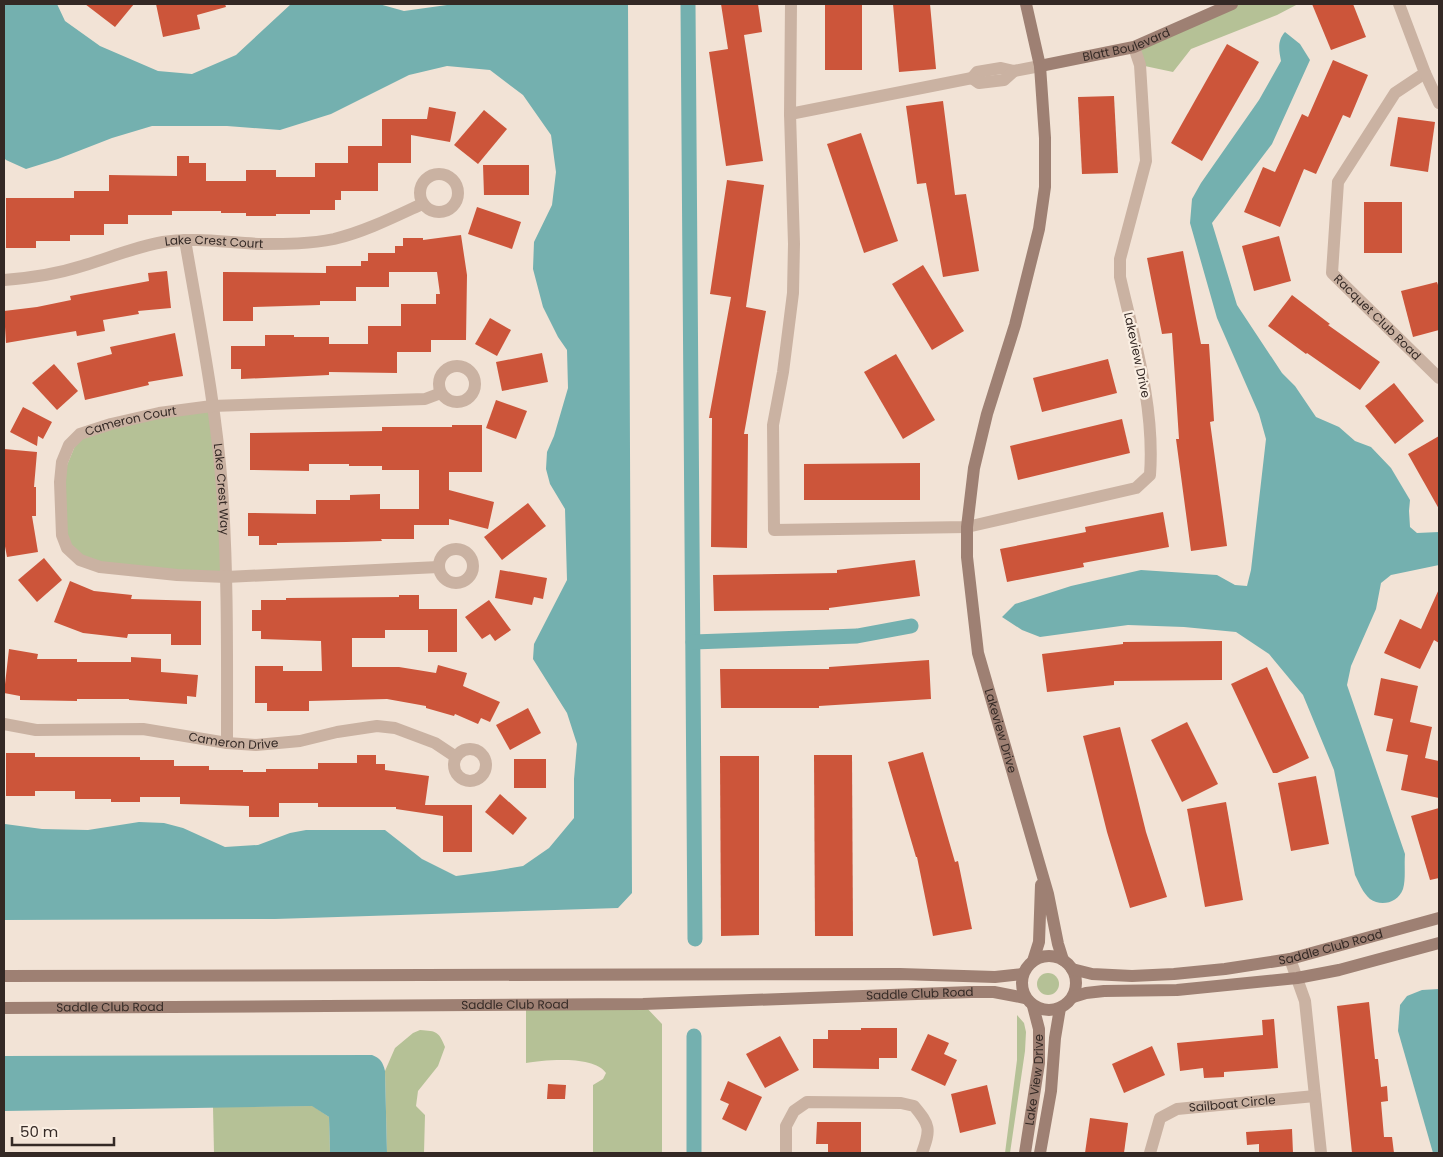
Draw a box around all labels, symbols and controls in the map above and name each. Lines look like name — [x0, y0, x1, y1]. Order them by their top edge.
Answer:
street label: Blatt Boulevard — [1081, 23, 1173, 65]
street label: Lake Crest Court — [164, 231, 264, 252]
street label: Racquet Club Road — [1330, 270, 1425, 364]
street label: Lakeview Drive — [1120, 310, 1155, 399]
street label: Cameron Court — [82, 402, 177, 440]
street label: Lake Crest Way — [210, 442, 234, 536]
street label: Lakeview Drive — [981, 686, 1021, 775]
street label: Cameron Drive — [187, 728, 279, 753]
street label: Saddle Club Road — [1277, 925, 1385, 969]
street label: Saddle Club Road — [866, 983, 974, 1004]
street label: Saddle Club Road — [461, 995, 569, 1013]
street label: Saddle Club Road — [56, 998, 164, 1016]
street label: Lake View Drive — [1020, 1034, 1047, 1127]
street label: Sailboat Circle — [1188, 1091, 1276, 1116]
scale bar — [12, 1114, 115, 1146]
text: 50 m — [20, 1121, 58, 1142]

